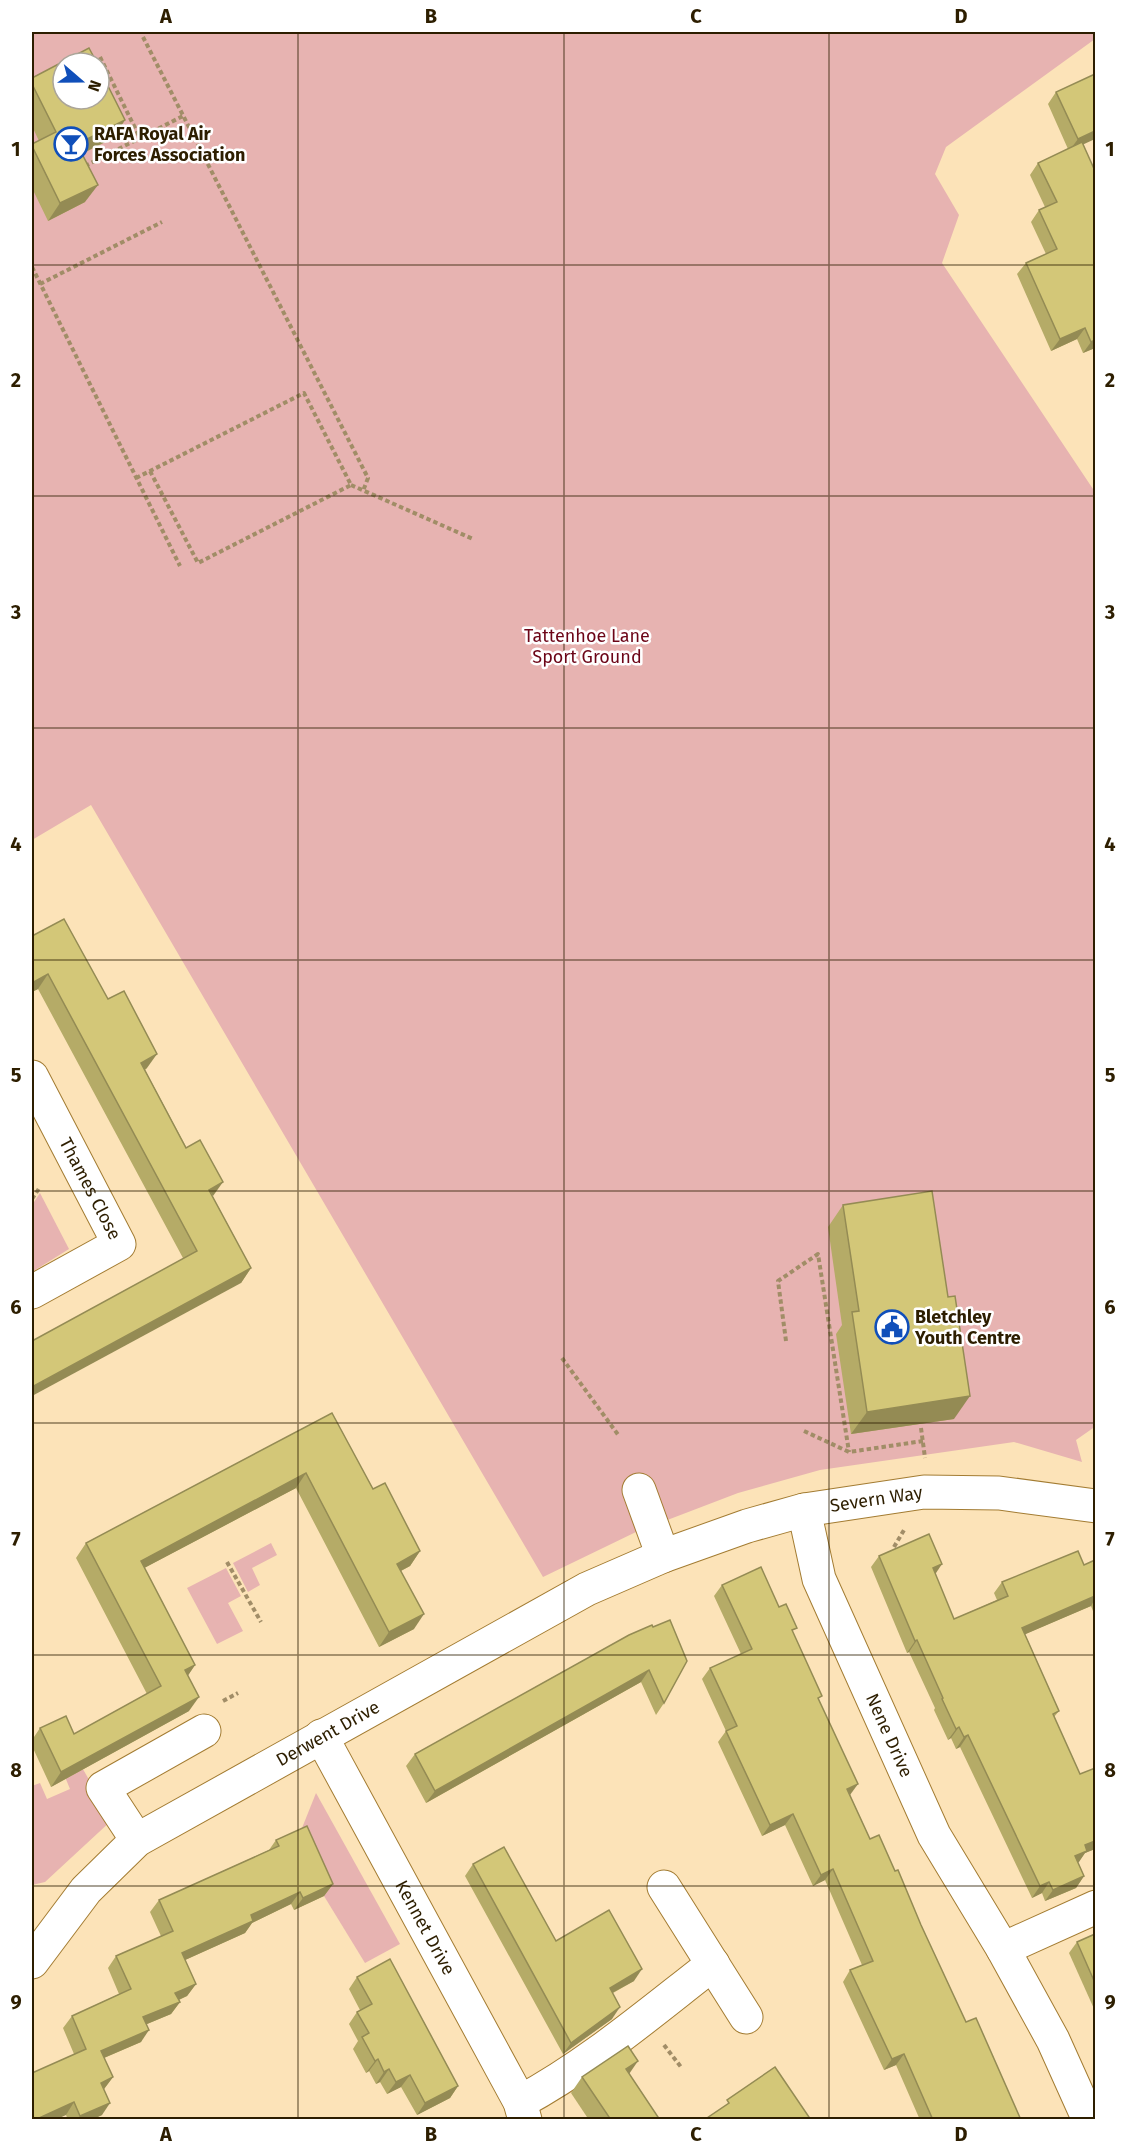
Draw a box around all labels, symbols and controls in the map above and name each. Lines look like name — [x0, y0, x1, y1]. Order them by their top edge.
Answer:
text: A — [159, 4, 173, 28]
text: B — [425, 4, 437, 28]
text: C — [690, 4, 702, 28]
text: D — [954, 4, 968, 28]
north arrow — [51, 51, 111, 111]
text: N — [84, 78, 105, 94]
place label: RAFA Royal Air Forces Association — [94, 123, 245, 166]
bar icon: RAFA Royal Air Forces Association — [53, 126, 89, 162]
text: 1 — [11, 137, 21, 161]
text: 1 — [1105, 137, 1115, 161]
text: 2 — [11, 368, 21, 392]
text: 2 — [1105, 368, 1115, 392]
text: 3 — [10, 600, 21, 624]
text: 3 — [1104, 600, 1115, 624]
park label: Tattenhoe Lane Sport Ground — [524, 625, 650, 668]
text: 4 — [10, 832, 22, 856]
text: 4 — [1104, 832, 1116, 856]
text: 5 — [11, 1063, 22, 1087]
text: 5 — [1105, 1063, 1116, 1087]
street label: Thames Close — [55, 1134, 126, 1243]
text: 6 — [10, 1295, 22, 1319]
text: 6 — [1104, 1295, 1116, 1319]
place label: Bletchley Youth Centre — [914, 1306, 1021, 1349]
public building icon: Bletchley Youth Centre — [874, 1309, 910, 1345]
street label: Severn Way — [829, 1481, 924, 1517]
text: 7 — [11, 1527, 21, 1551]
text: 7 — [1105, 1527, 1115, 1551]
street label: Nene Drive — [861, 1690, 918, 1781]
street label: Derwent Drive — [272, 1696, 384, 1771]
text: 8 — [10, 1758, 22, 1782]
text: 8 — [1104, 1758, 1116, 1782]
street label: Kennet Drive — [390, 1876, 460, 1979]
text: 9 — [10, 1990, 22, 2014]
text: 9 — [1104, 1990, 1116, 2014]
text: A — [159, 2122, 173, 2146]
text: B — [425, 2122, 437, 2146]
text: C — [690, 2122, 702, 2146]
text: D — [954, 2122, 968, 2146]

